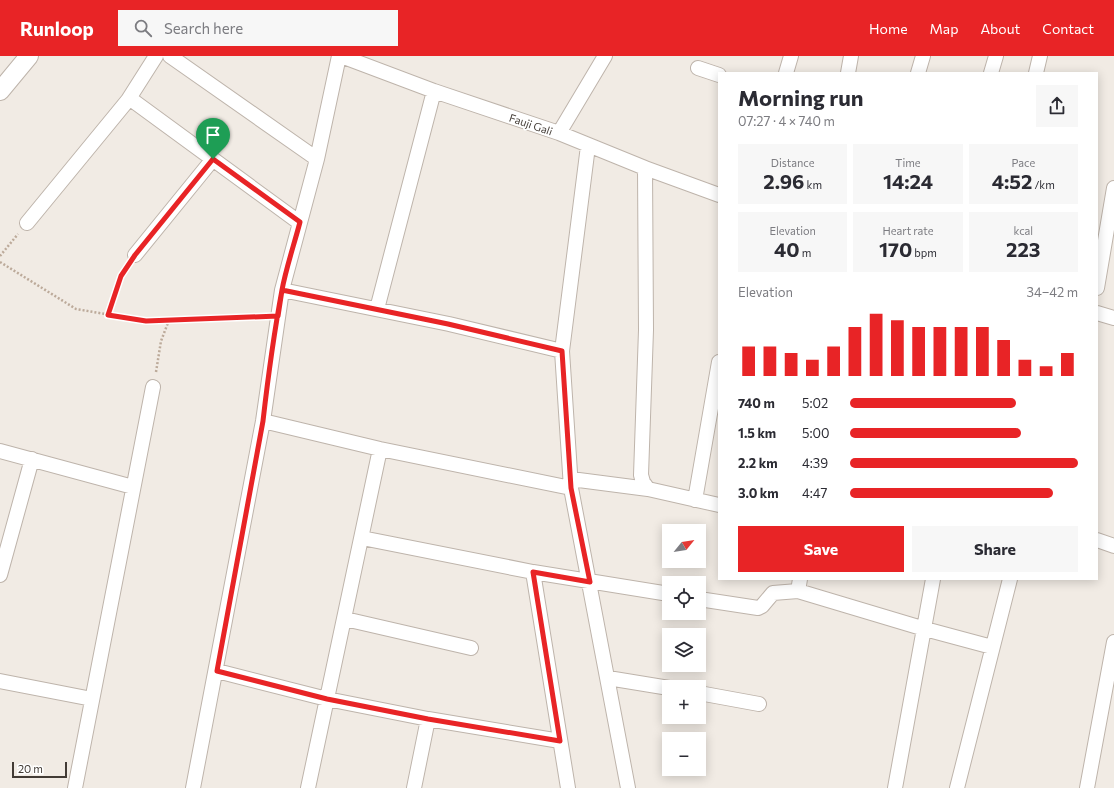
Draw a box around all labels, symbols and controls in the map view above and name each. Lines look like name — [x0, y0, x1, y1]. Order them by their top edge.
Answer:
search box — [118, 10, 398, 46]
text: Runloop — [20, 17, 94, 40]
icon: search — [132, 17, 154, 39]
text: Search here — [164, 19, 243, 37]
text: Home — [869, 20, 908, 37]
text: Map — [930, 20, 958, 37]
text: About — [980, 20, 1020, 37]
text: Contact — [1042, 20, 1094, 37]
text: Morning run — [738, 84, 864, 111]
button: share — [1036, 85, 1078, 127]
street label: Fauji Gali — [508, 111, 555, 138]
text: 07:27 · 4 × 740 m — [738, 113, 835, 129]
pin — [196, 118, 230, 159]
icon: arrive — [202, 124, 224, 146]
text: Distance — [771, 156, 815, 169]
text: Time — [895, 156, 921, 169]
text: Pace — [1011, 156, 1035, 169]
text: 2.96 — [763, 169, 804, 193]
text: 14:24 — [883, 169, 933, 193]
text: 4:52 — [992, 169, 1032, 193]
text: km — [804, 178, 822, 191]
text: /km — [1032, 178, 1055, 191]
text: Elevation — [769, 224, 816, 237]
text: Heart rate — [882, 224, 934, 237]
text: kcal — [1013, 224, 1033, 237]
text: 40 — [774, 237, 800, 261]
text: 170 — [879, 237, 912, 261]
text: 223 — [1006, 237, 1041, 261]
text: m — [800, 246, 811, 259]
text: bpm — [912, 246, 937, 259]
text: Elevation — [738, 284, 793, 300]
text: 34–42 m — [1026, 284, 1078, 300]
text: 740 m — [738, 395, 775, 411]
text: 5:02 — [802, 395, 828, 411]
text: 1.5 km — [738, 425, 776, 441]
text: 5:00 — [802, 425, 830, 441]
text: 2.2 km — [738, 455, 778, 471]
text: 4:39 — [802, 455, 828, 471]
text: 3.0 km — [738, 485, 779, 501]
text: 4:47 — [802, 485, 827, 501]
north arrow — [662, 524, 706, 568]
map controls — [662, 524, 706, 776]
button: Save — [738, 526, 904, 572]
button: Share — [912, 526, 1078, 572]
button: locate — [662, 576, 706, 620]
button: layers — [662, 628, 706, 672]
button: + — [662, 680, 706, 724]
button: − — [662, 732, 706, 776]
scale bar — [12, 760, 67, 779]
text: 20 m — [18, 762, 43, 775]

